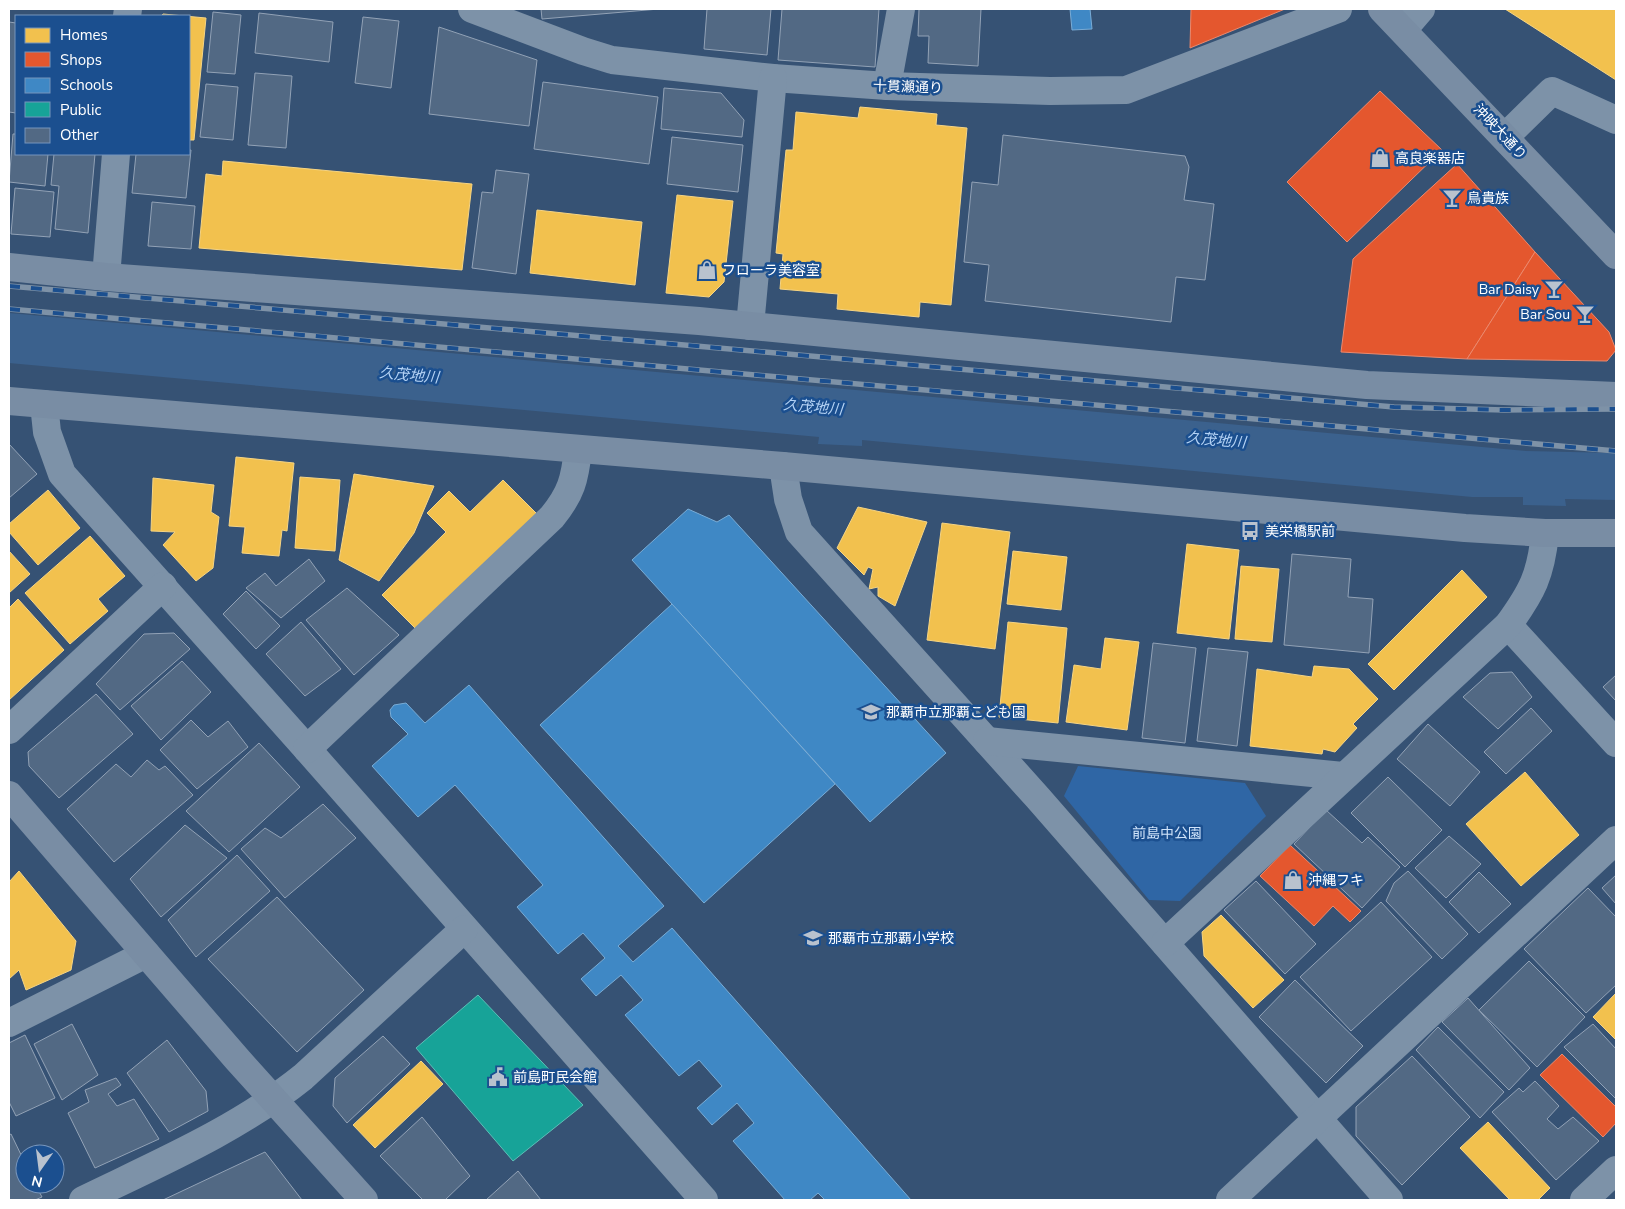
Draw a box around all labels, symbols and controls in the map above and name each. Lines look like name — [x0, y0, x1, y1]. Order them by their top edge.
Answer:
legend — [15, 15, 190, 155]
text: Homes — [60, 25, 108, 45]
text: Shops — [60, 50, 102, 70]
text: Schools — [60, 75, 113, 95]
street label: 十貫瀬通り — [873, 76, 943, 98]
text: Public — [60, 100, 101, 120]
street label: 沖映大通り — [1469, 100, 1531, 164]
text: Other — [60, 125, 99, 145]
shop icon: 高良楽器店 — [1369, 147, 1391, 169]
place label: 高良楽器店 — [1395, 149, 1465, 168]
bar icon: 鳥貴族 — [1441, 187, 1463, 209]
place label: 鳥貴族 — [1467, 189, 1509, 208]
shop icon: フローラ美容室 — [696, 259, 718, 281]
place label: フローラ美容室 — [722, 261, 820, 280]
bar icon: Bar Daisy — [1543, 278, 1565, 300]
place label: Bar Daisy — [1479, 280, 1540, 299]
bar icon: Bar Sou — [1574, 303, 1596, 325]
place label: Bar Sou — [1520, 305, 1570, 324]
water label: 久茂地川 — [378, 362, 442, 388]
water label: 久茂地川 — [782, 394, 846, 420]
water label: 久茂地川 — [1185, 427, 1249, 453]
bus stop icon: 美栄橋駅前 — [1239, 520, 1261, 542]
place label: 美栄橋駅前 — [1265, 522, 1335, 541]
school or university icon: 那覇市立那覇こども園 — [860, 701, 882, 723]
place label: 那覇市立那覇こども園 — [886, 703, 1026, 722]
park label: 前島中公園 — [1132, 824, 1202, 843]
shop icon: 沖縄フキ — [1282, 869, 1304, 891]
place label: 沖縄フキ — [1308, 871, 1364, 890]
school or university icon: 那覇市立那覇小学校 — [802, 927, 824, 949]
place label: 那覇市立那覇小学校 — [828, 929, 954, 948]
public building icon: 前島町民会館 — [487, 1066, 509, 1088]
place label: 前島町民会館 — [513, 1068, 597, 1087]
north arrow — [15, 1144, 65, 1194]
text: N — [30, 1171, 44, 1192]

